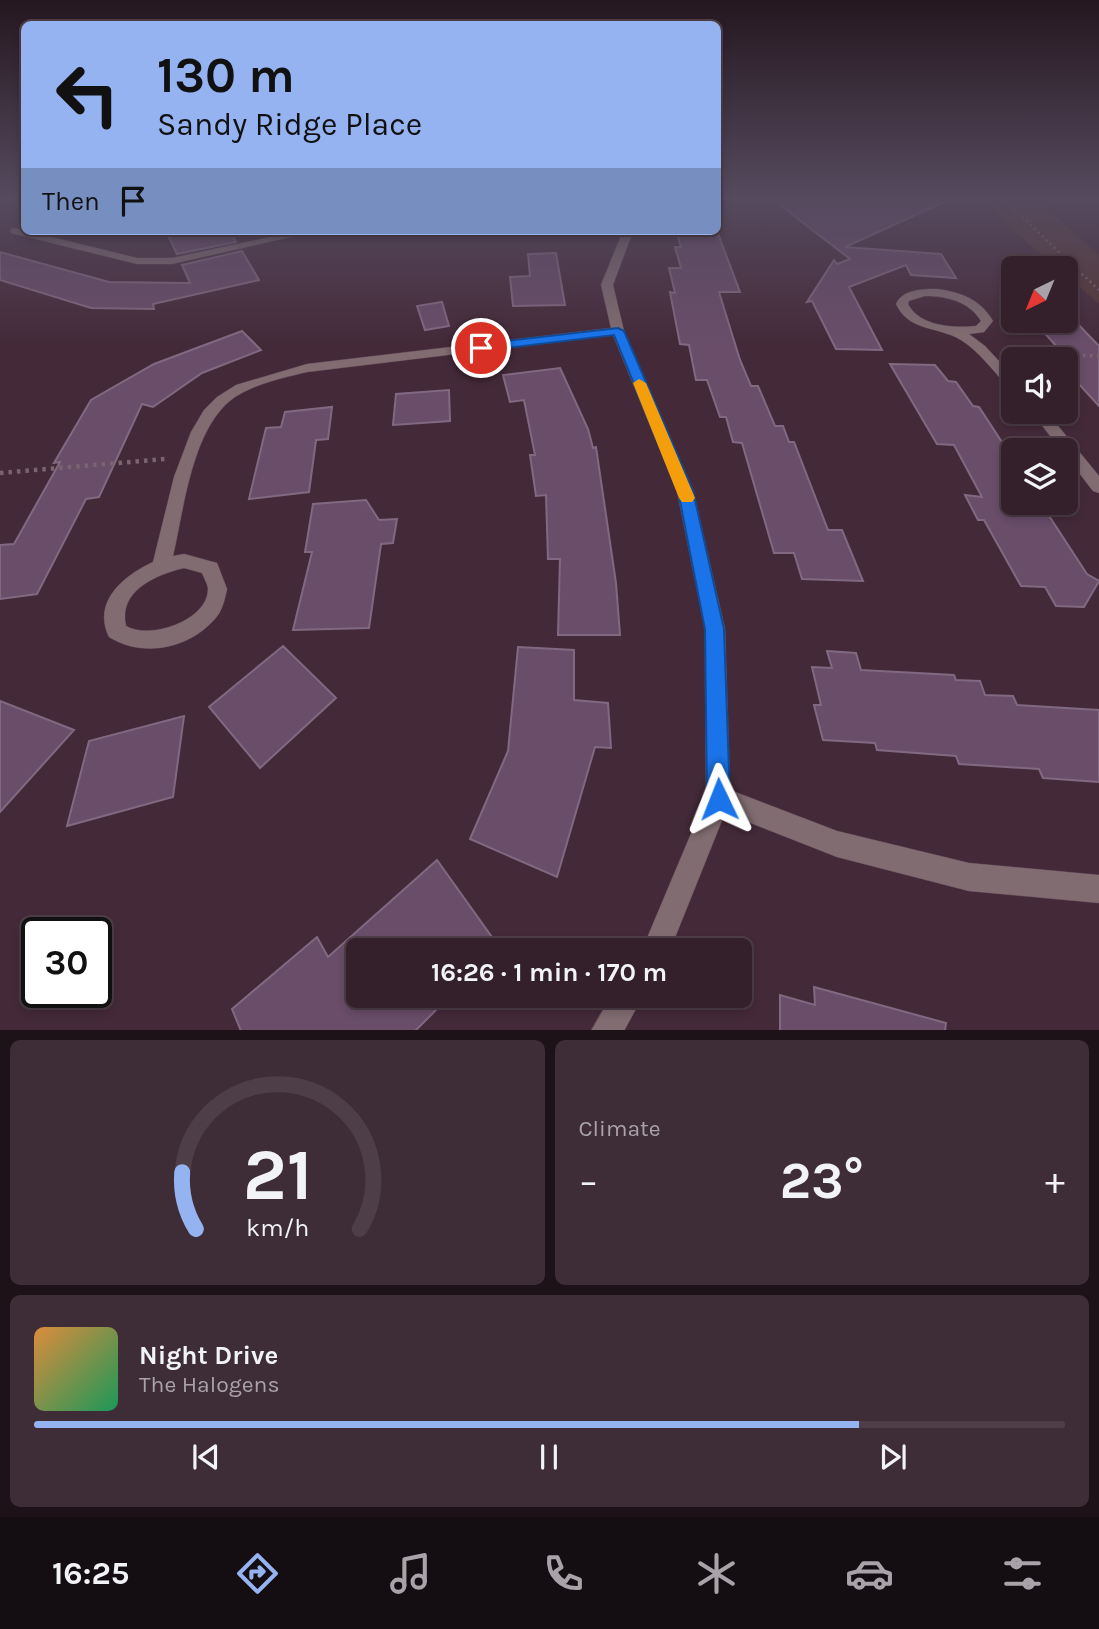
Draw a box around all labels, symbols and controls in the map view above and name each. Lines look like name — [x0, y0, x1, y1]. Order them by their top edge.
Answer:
text: 130 m — [157, 47, 295, 104]
icon: left — [42, 49, 133, 140]
text: Sandy Ridge Place — [157, 106, 422, 143]
icon: arrive — [114, 182, 152, 220]
text: Then — [42, 186, 100, 217]
north arrow — [1001, 256, 1078, 332]
map controls — [1001, 256, 1078, 515]
pin — [451, 318, 511, 378]
icon: arrive — [462, 329, 500, 367]
button: sound — [1001, 347, 1078, 424]
button: layers — [1001, 438, 1078, 515]
position arrow — [682, 762, 756, 836]
speed limit sign: 30 — [21, 917, 112, 1008]
text: 16:26 · 1 min · 170 m — [431, 957, 667, 988]
text: Climate — [579, 1115, 661, 1142]
text: 21 — [242, 1132, 312, 1217]
text: 23° — [780, 1150, 864, 1211]
text: − — [579, 1159, 598, 1204]
text: + — [1045, 1159, 1065, 1204]
text: km/h — [246, 1212, 309, 1241]
text: Night Drive — [139, 1340, 278, 1371]
text: The Halogens — [139, 1371, 279, 1398]
icon: previous — [187, 1438, 225, 1476]
icon: pause — [530, 1438, 568, 1476]
icon: next — [874, 1438, 912, 1476]
icon: directions — [233, 1549, 282, 1598]
icon: music — [386, 1549, 435, 1598]
icon: phone — [539, 1549, 588, 1598]
icon: climate — [692, 1549, 741, 1598]
icon: car — [845, 1549, 894, 1598]
icon: filters — [998, 1549, 1047, 1598]
text: 16:25 — [52, 1555, 129, 1592]

